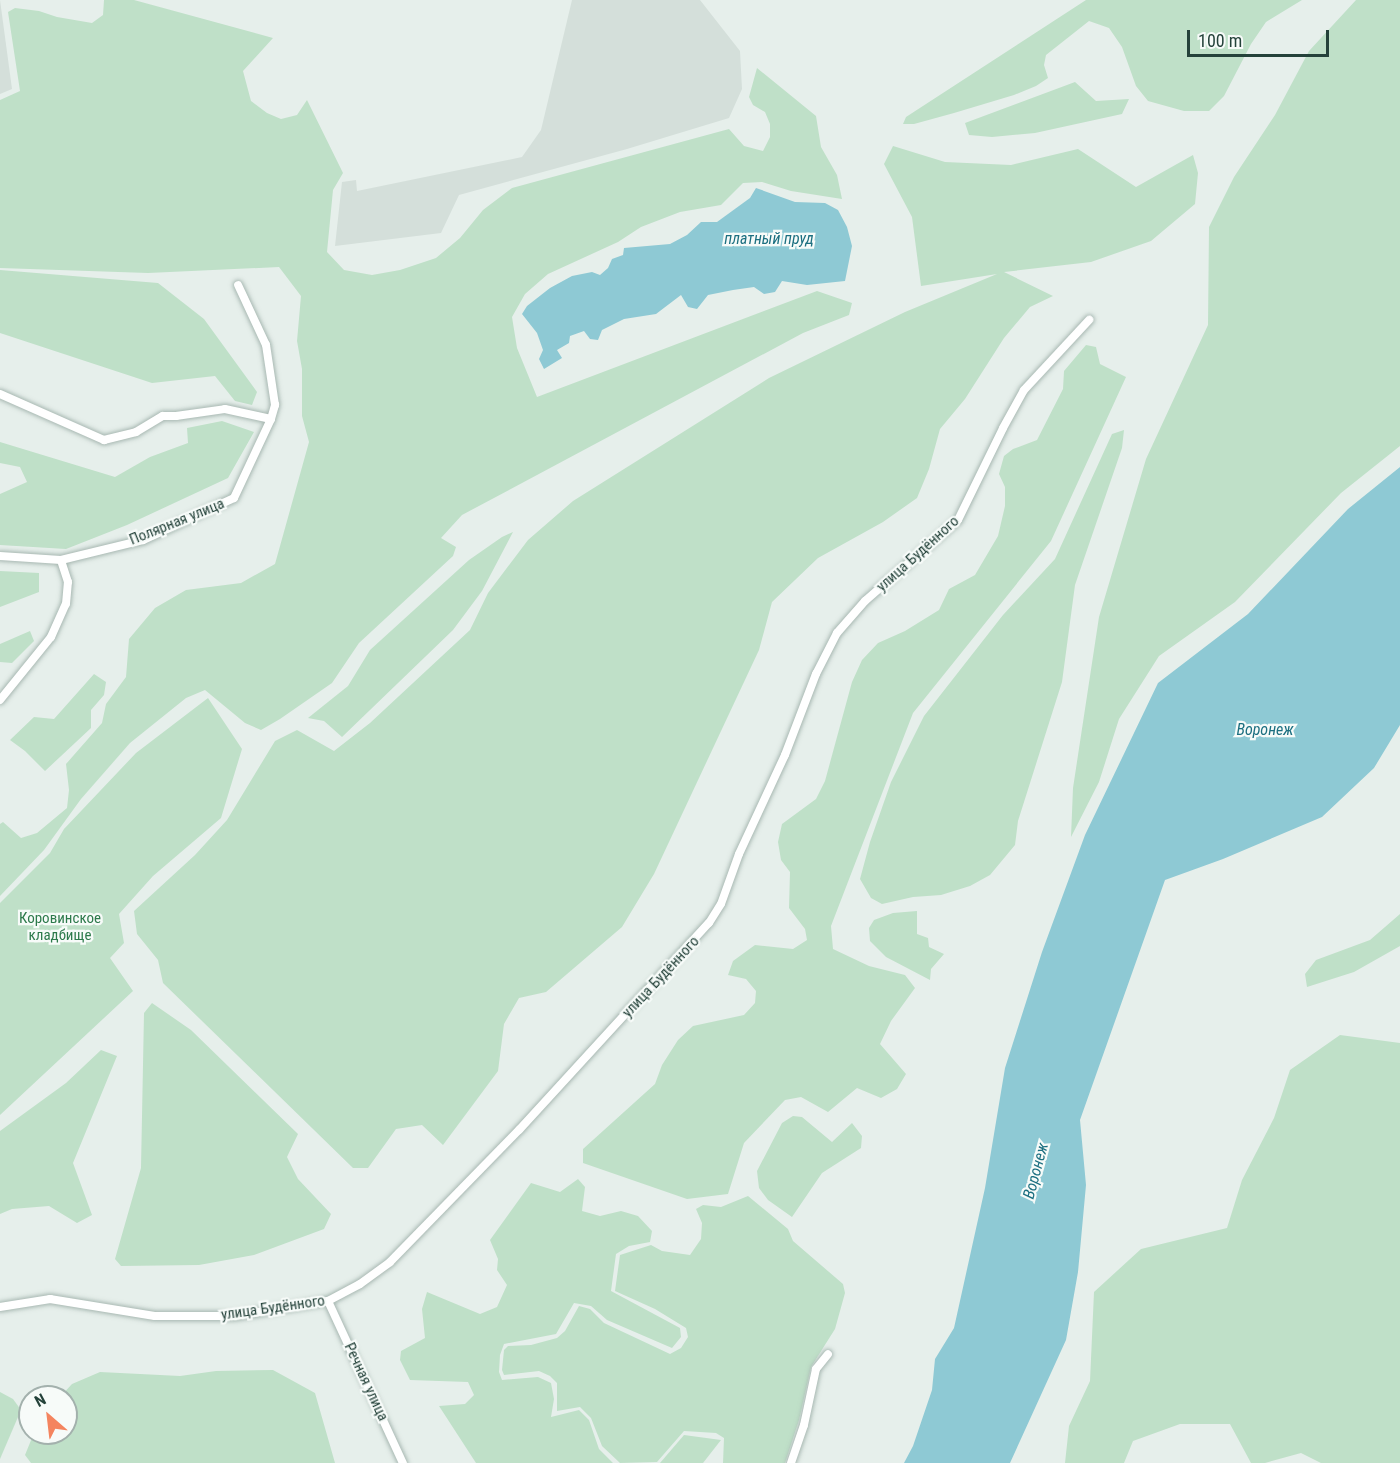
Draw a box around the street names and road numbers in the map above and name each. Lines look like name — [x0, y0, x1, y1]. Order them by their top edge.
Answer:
street label: Полярная улица — [127, 495, 227, 549]
street label: улица Будённого — [873, 512, 963, 596]
street label: улица Будённого — [619, 933, 703, 1021]
street label: улица Будённого — [220, 1292, 326, 1324]
street label: Речная улица — [340, 1340, 392, 1424]

